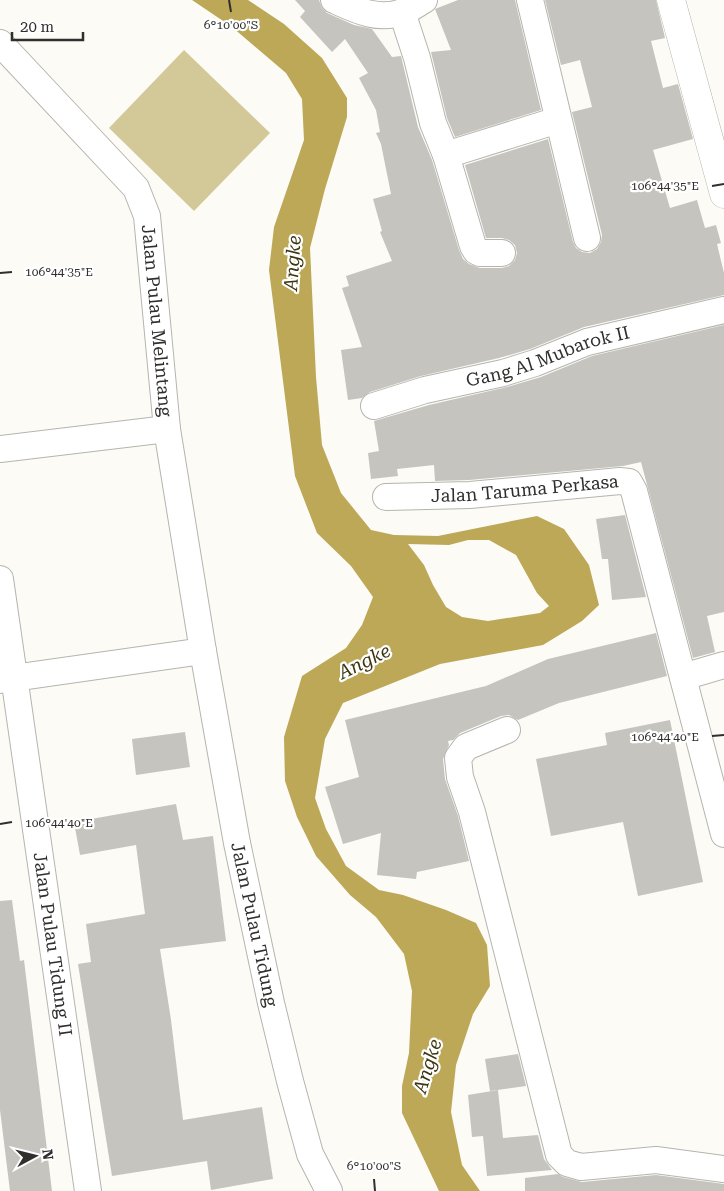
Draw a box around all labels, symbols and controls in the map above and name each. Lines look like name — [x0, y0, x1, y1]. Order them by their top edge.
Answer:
scale bar — [12, 10, 84, 42]
text: 20 m — [20, 18, 55, 36]
text: 6°10'00"S — [204, 18, 258, 32]
text: 106°44'35"E — [631, 179, 699, 193]
street label: Jalan Pulau Melintang — [138, 224, 177, 418]
water label: Angke — [279, 234, 306, 292]
text: 106°44'35"E — [25, 265, 93, 279]
street label: Gang Al Mubarok II — [464, 321, 632, 391]
street label: Jalan Taruma Perkasa — [431, 470, 620, 506]
water label: Angke — [333, 639, 395, 684]
text: 106°44'40"E — [631, 730, 699, 744]
text: 106°44'40"E — [25, 816, 93, 830]
street label: Jalan Pulau Tidung — [227, 840, 283, 1009]
street label: Jalan Pulau Tidung II — [29, 851, 77, 1038]
water label: Angke — [408, 1036, 447, 1097]
north arrow — [10, 1131, 60, 1181]
text: N — [39, 1148, 57, 1161]
text: 6°10'00"S — [347, 1159, 401, 1173]

